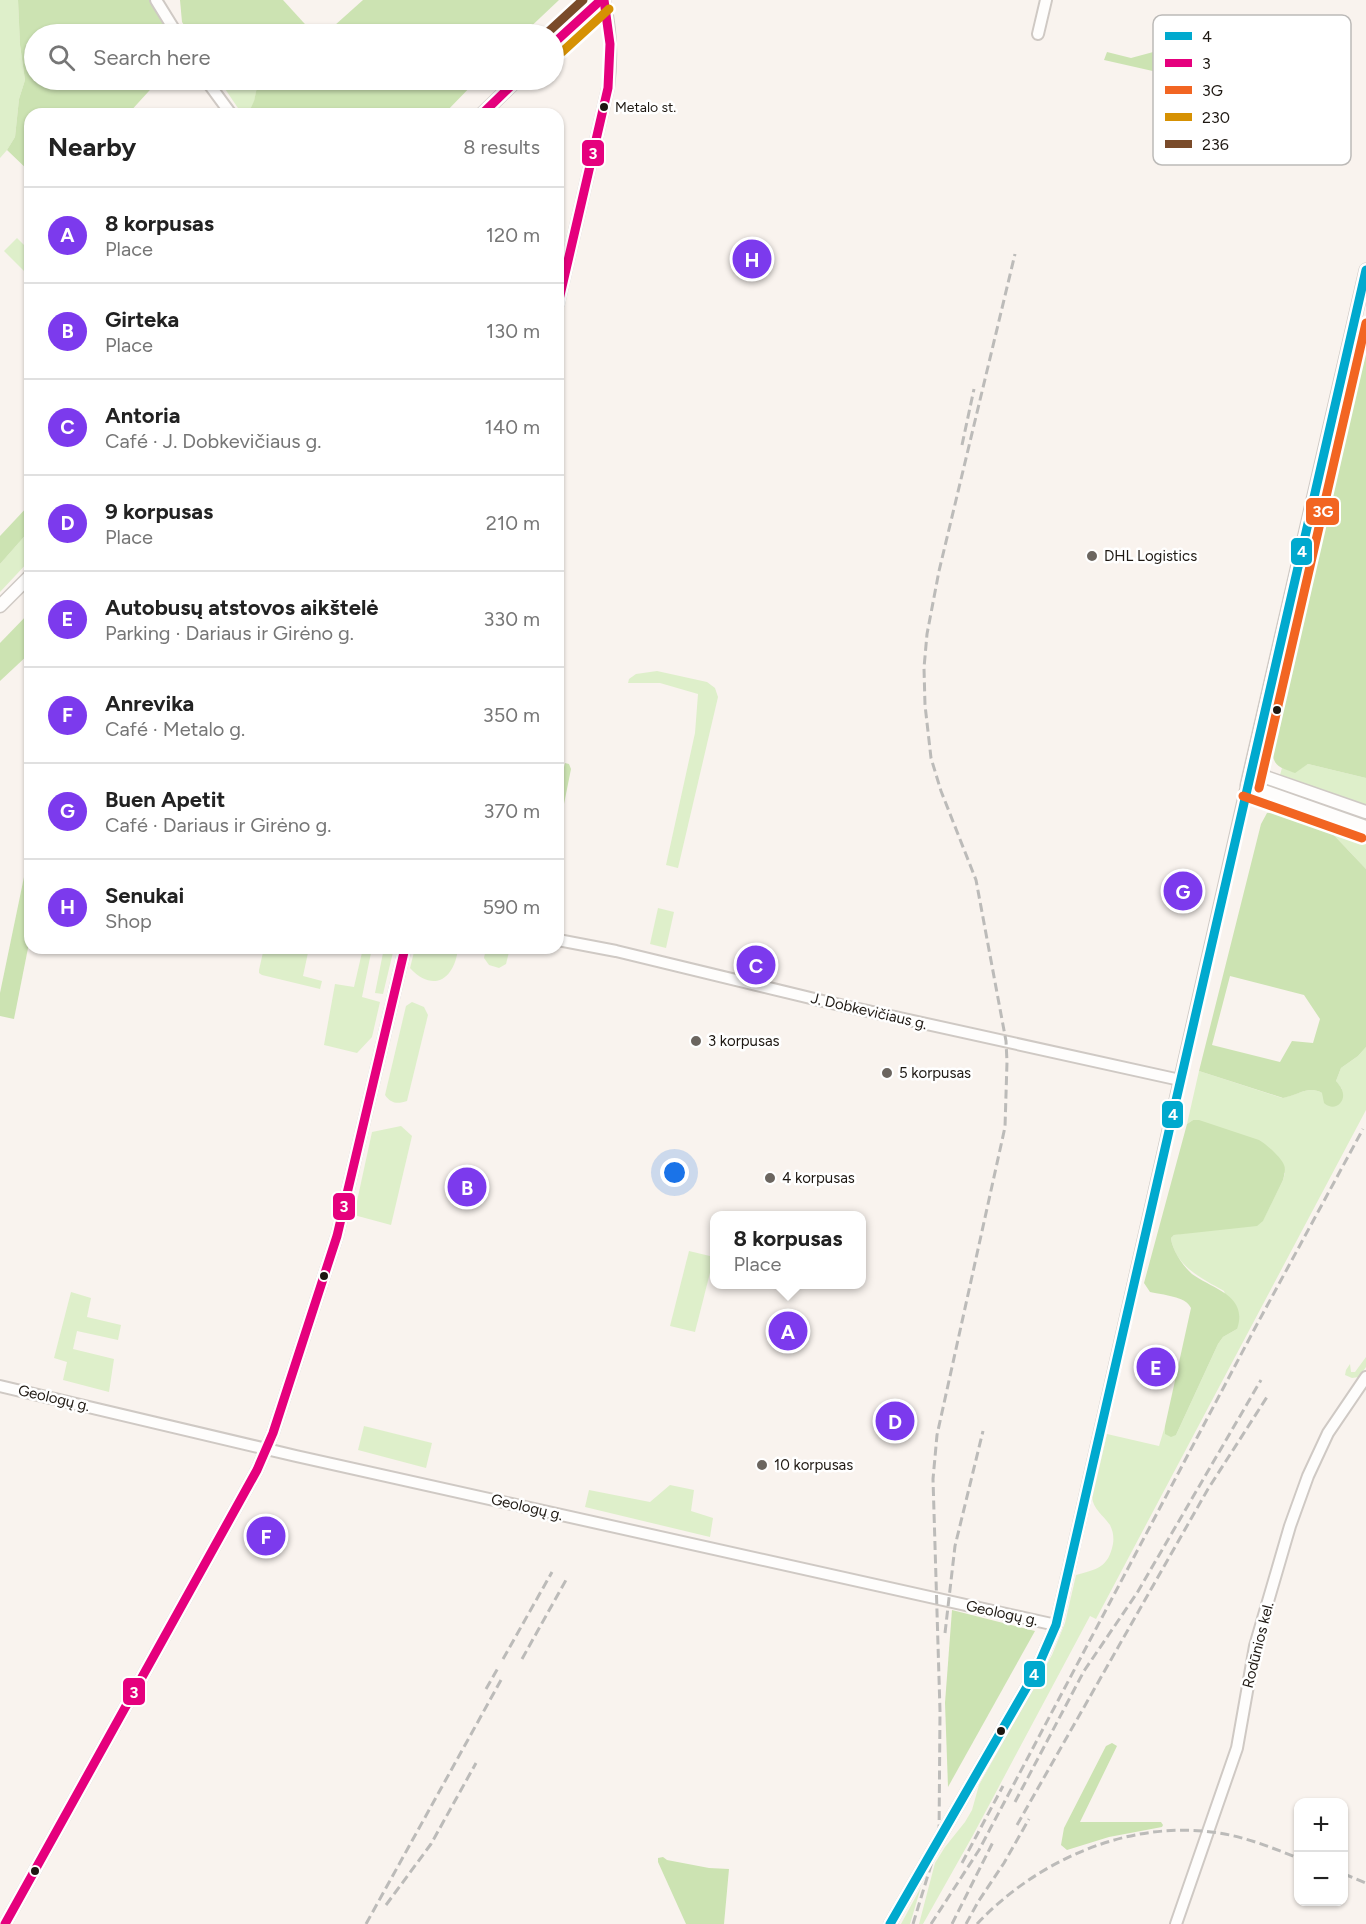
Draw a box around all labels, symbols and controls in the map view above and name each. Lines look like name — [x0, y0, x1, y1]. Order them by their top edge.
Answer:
legend — [1153, 15, 1351, 165]
search box — [24, 24, 564, 90]
text: 4 — [1202, 27, 1212, 46]
icon: search — [45, 41, 78, 74]
text: Search here — [93, 44, 211, 71]
text: 3 — [1202, 54, 1211, 73]
text: 3G — [1202, 81, 1223, 100]
place label: Metalo st. — [615, 99, 676, 116]
marker: Metalo st. — [598, 101, 610, 113]
text: 230 — [1202, 108, 1230, 127]
text: Nearby — [48, 131, 136, 163]
text: 8 results — [463, 135, 540, 159]
text: 236 — [1202, 135, 1229, 154]
line badge: 3 — [581, 139, 605, 167]
text: 3 — [589, 144, 598, 163]
text: 8 korpusas — [105, 210, 214, 237]
text: A — [60, 223, 75, 247]
text: 120 m — [486, 223, 540, 247]
pin: H — [732, 236, 771, 282]
text: Place — [105, 237, 153, 261]
text: Girteka — [105, 306, 179, 333]
text: B — [61, 319, 74, 343]
text: 130 m — [486, 319, 540, 343]
text: Place — [105, 333, 153, 357]
text: Antoria — [105, 402, 180, 429]
text: C — [60, 415, 75, 439]
text: 140 m — [485, 415, 540, 439]
text: Café · J. Dobkevičiaus g. — [105, 429, 321, 453]
line badge: 3G — [1305, 497, 1340, 526]
text: 9 korpusas — [105, 498, 213, 525]
text: 3G — [1313, 502, 1333, 521]
text: D — [61, 511, 75, 535]
text: 210 m — [486, 511, 540, 535]
text: Place — [105, 525, 153, 549]
line badge: 4 — [1290, 537, 1313, 566]
text: 4 — [1297, 542, 1307, 561]
place label: DHL Logistics — [1104, 547, 1197, 565]
marker: DHL Logistics — [1085, 549, 1099, 563]
text: Autobusų atstovos aikštelė — [105, 594, 379, 621]
text: E — [62, 607, 73, 631]
text: 330 m — [483, 607, 540, 631]
text: Parking · Dariaus ir Girėno g. — [105, 621, 354, 645]
text: Anrevika — [105, 690, 194, 717]
text: F — [62, 703, 73, 727]
text: 350 m — [483, 703, 540, 727]
unlabelled marker — [1271, 704, 1283, 716]
text: Café · Metalo g. — [105, 717, 245, 741]
text: Buen Apetit — [105, 786, 225, 813]
text: G — [60, 799, 75, 823]
text: 370 m — [484, 799, 540, 823]
text: Café · Dariaus ir Girėno g. — [105, 813, 331, 837]
pin: G — [1164, 868, 1202, 914]
text: Senukai — [105, 882, 184, 909]
text: H — [60, 895, 75, 919]
text: 590 m — [482, 895, 540, 919]
text: Shop — [105, 909, 152, 933]
pin: C — [736, 942, 776, 988]
street label: J. Dobkevičiaus g. — [809, 989, 929, 1033]
place label: 3 korpusas — [708, 1032, 780, 1050]
marker: 3 korpusas — [689, 1034, 703, 1048]
place label: 5 korpusas — [899, 1064, 971, 1082]
marker: 5 korpusas — [880, 1066, 894, 1080]
line badge: 4 — [1161, 1100, 1184, 1129]
text: 4 — [1168, 1105, 1178, 1124]
your location — [660, 1158, 689, 1187]
pin: B — [448, 1164, 486, 1210]
place label: 4 korpusas — [782, 1169, 855, 1187]
marker: 4 korpusas — [763, 1171, 777, 1185]
line badge: 3 — [332, 1192, 356, 1221]
text: 3 — [340, 1197, 349, 1216]
popup — [710, 1211, 866, 1289]
text: 8 korpusas — [733, 1225, 843, 1252]
text: Place — [733, 1252, 781, 1276]
unlabelled marker — [318, 1270, 330, 1282]
pin: A — [768, 1308, 808, 1354]
pin: E — [1136, 1344, 1176, 1390]
street label: Geologų g. — [16, 1381, 92, 1415]
pin: D — [876, 1398, 914, 1444]
place label: 10 korpusas — [774, 1456, 853, 1474]
marker: 10 korpusas — [755, 1458, 769, 1472]
street label: Geologų g. — [489, 1490, 565, 1524]
pin: F — [246, 1514, 286, 1558]
street label: Geologų g. — [964, 1597, 1040, 1629]
street label: Rodūnios kel. — [1239, 1600, 1277, 1690]
line badge: 4 — [1023, 1660, 1046, 1688]
text: 4 — [1029, 1665, 1039, 1684]
line badge: 3 — [122, 1677, 146, 1706]
text: 3 — [130, 1683, 139, 1702]
unlabelled marker — [995, 1725, 1007, 1737]
map controls — [1294, 1798, 1348, 1906]
button: + — [1294, 1798, 1348, 1852]
button: − — [1294, 1852, 1348, 1906]
unlabelled marker — [29, 1865, 41, 1877]

